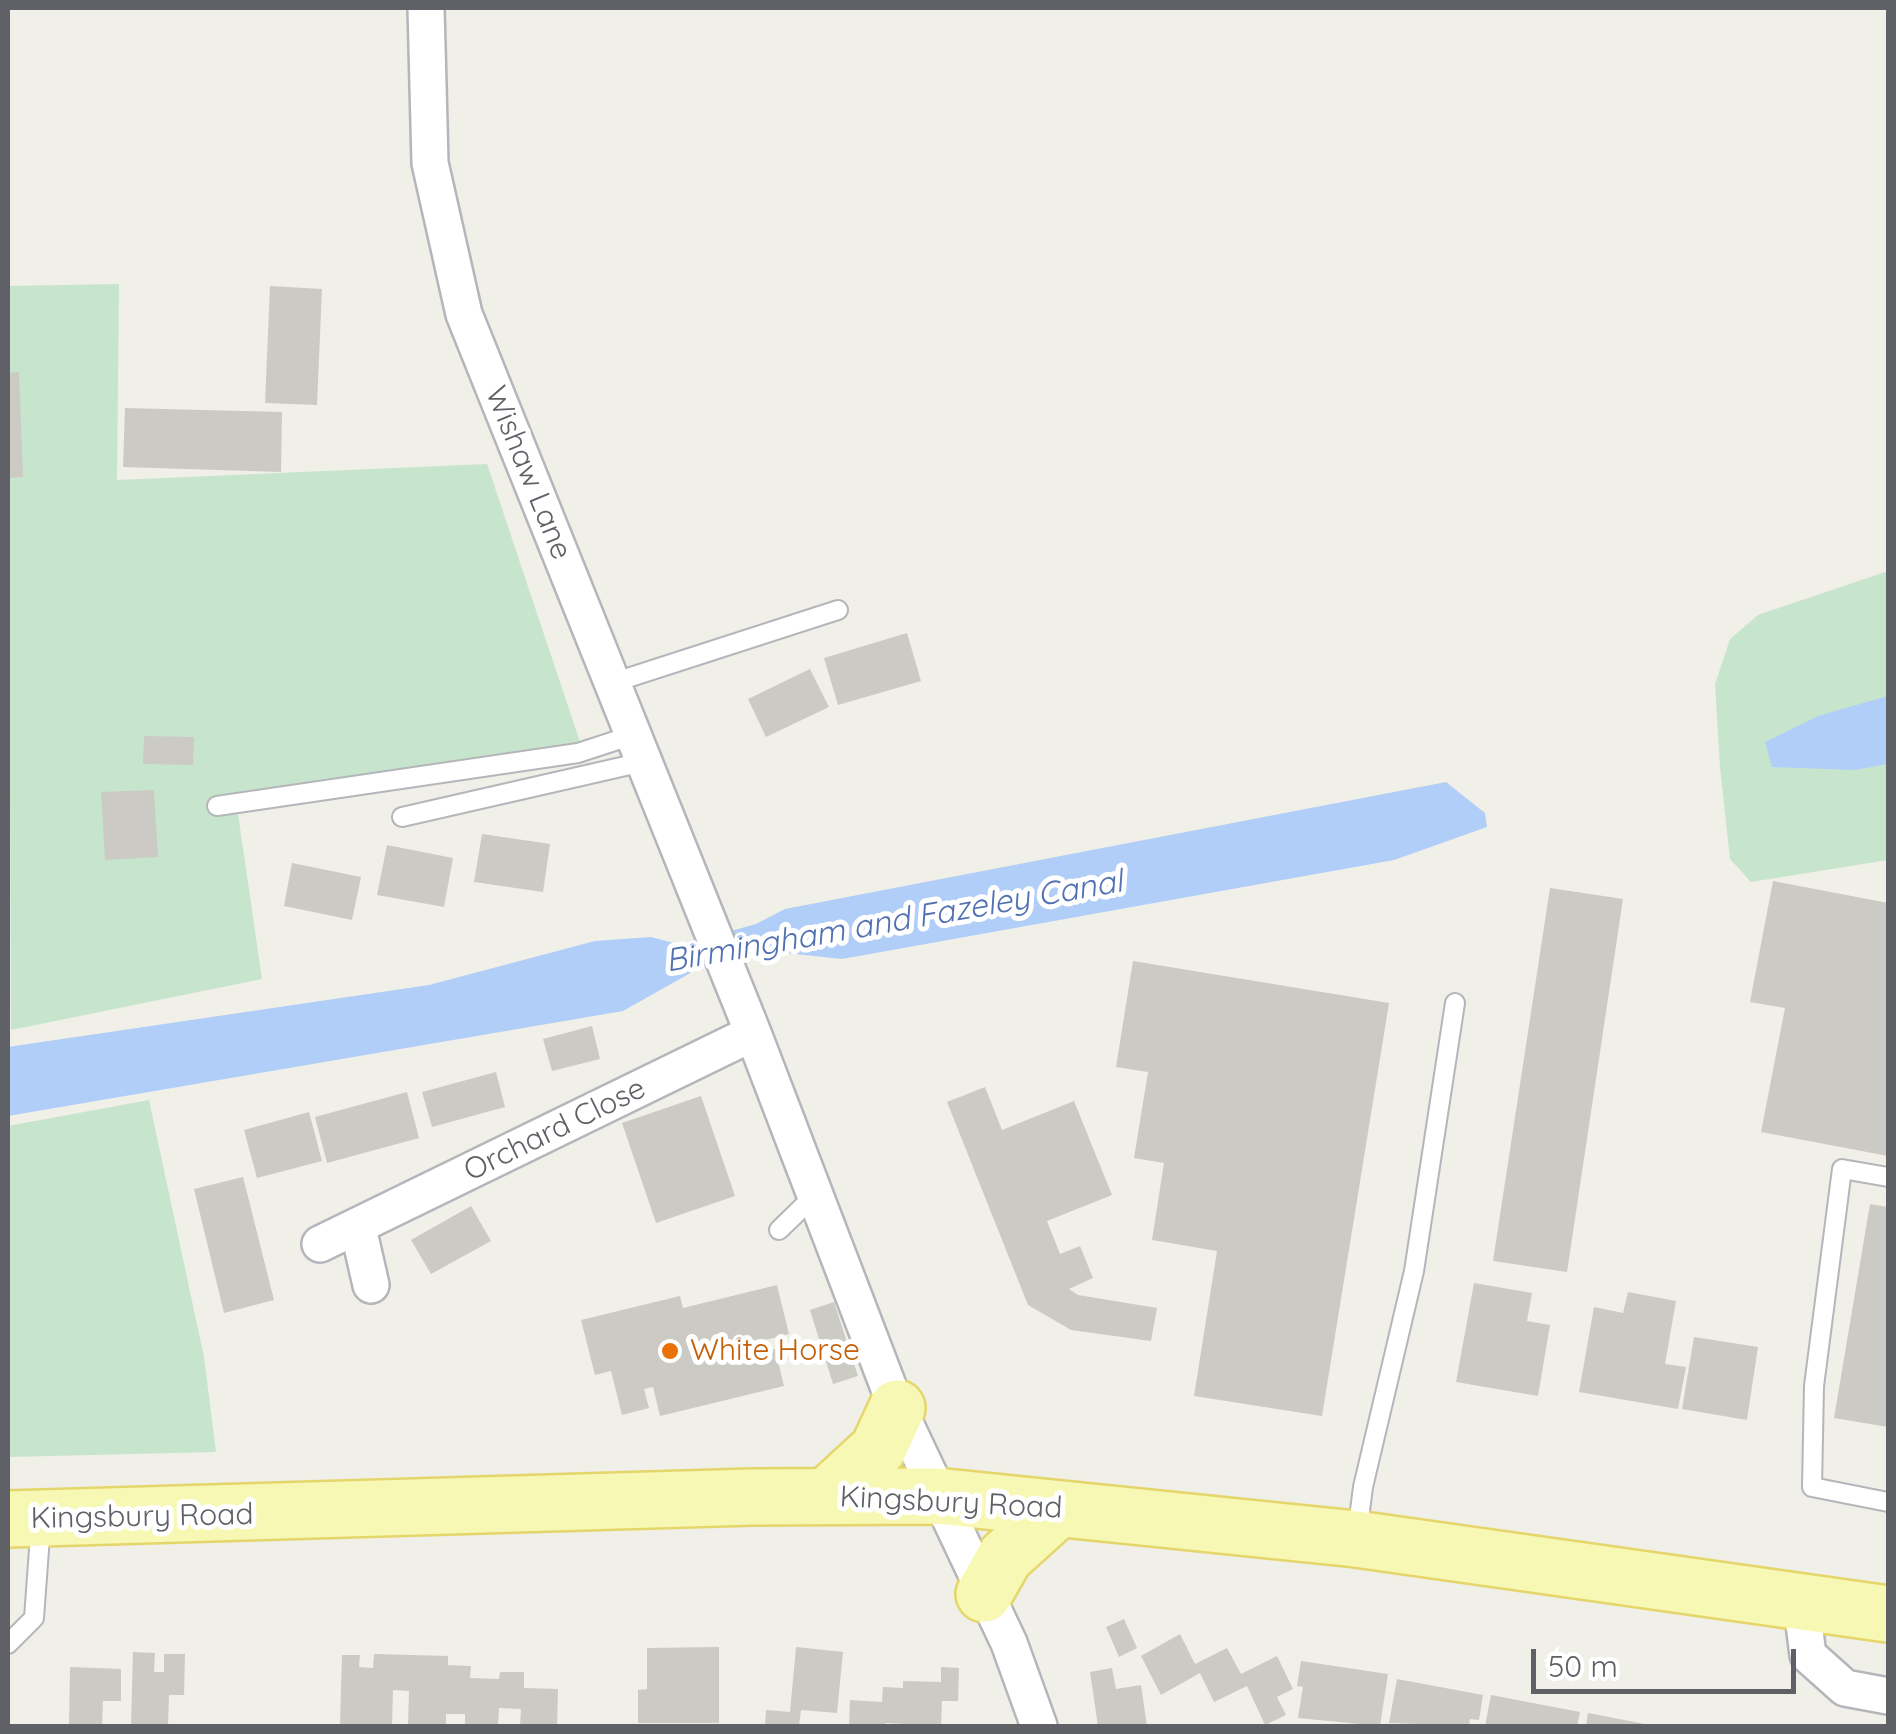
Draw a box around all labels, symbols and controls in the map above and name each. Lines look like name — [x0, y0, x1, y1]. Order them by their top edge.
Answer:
street label: Wishaw Lane — [477, 381, 579, 565]
water label: Birmingham and Fazeley Canal — [663, 863, 1125, 981]
street label: Orchard Close — [458, 1071, 652, 1189]
place label: White Horse — [690, 1333, 860, 1369]
marker: White Horse — [659, 1340, 681, 1362]
street label: Kingsbury Road — [839, 1479, 1063, 1527]
street label: Kingsbury Road — [30, 1497, 254, 1537]
scale bar — [1536, 1629, 1801, 1691]
text: 50 m — [1548, 1647, 1618, 1685]

